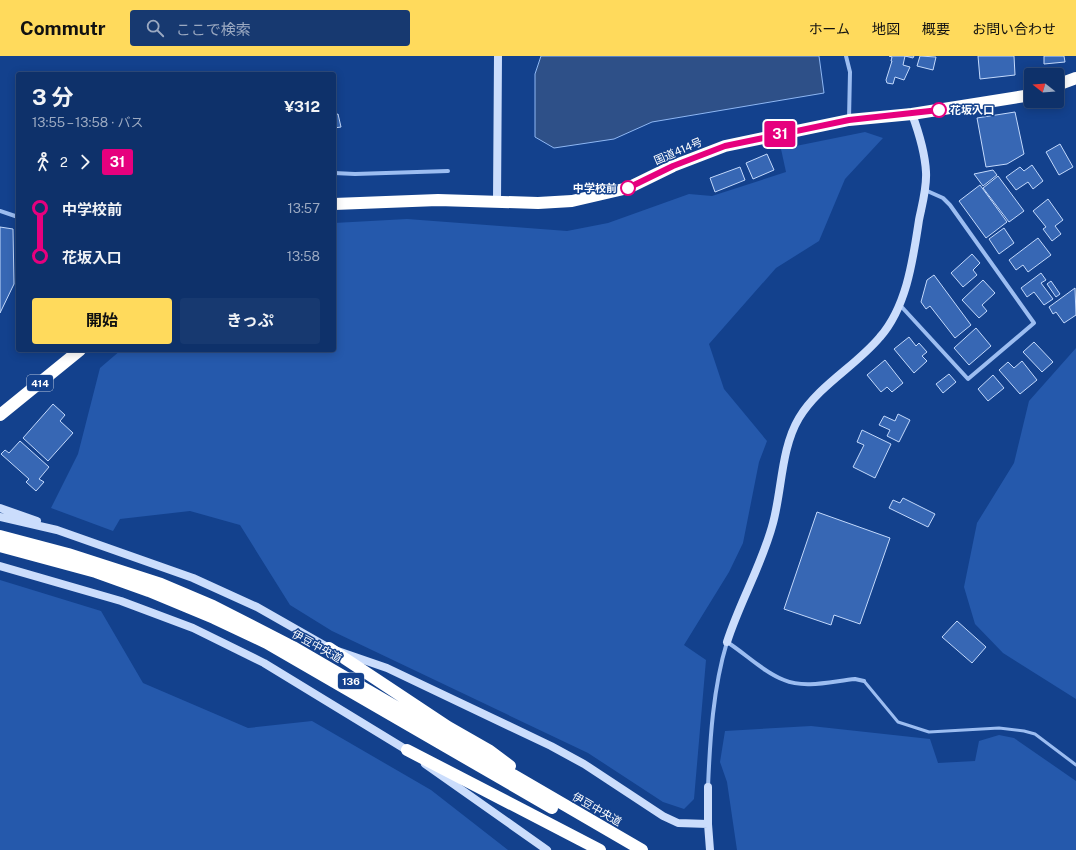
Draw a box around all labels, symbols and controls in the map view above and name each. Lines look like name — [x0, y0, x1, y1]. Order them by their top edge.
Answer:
search box — [130, 10, 410, 46]
text: Commutr — [20, 17, 106, 39]
icon: search — [144, 17, 166, 39]
text: ここで検索 — [176, 21, 251, 38]
text: ホーム — [808, 21, 850, 37]
text: 地図 — [872, 21, 900, 37]
text: 概要 — [922, 21, 950, 37]
text: お問い合わせ — [972, 21, 1056, 37]
north arrow — [1024, 68, 1064, 108]
map controls — [1024, 68, 1064, 108]
text: 3 分 — [32, 84, 74, 110]
text: ¥312 — [284, 98, 320, 115]
marker: 花坂入口 — [931, 102, 947, 118]
place label: 花坂入口 — [950, 104, 994, 116]
text: 13:55 – 13:58 · バス — [32, 115, 143, 130]
line badge: 31 — [762, 121, 798, 147]
text: 31 — [772, 126, 788, 142]
street label: 国道414号 — [652, 135, 704, 167]
icon: walk — [32, 151, 54, 173]
icon: forward — [74, 151, 96, 173]
text: 31 — [110, 154, 125, 170]
text: 2 — [60, 155, 68, 170]
marker: 中学校前 — [620, 180, 636, 196]
place label: 中学校前 — [573, 182, 617, 194]
text: 中学校前 — [62, 201, 122, 218]
text: 13:57 — [287, 201, 320, 216]
text: 花坂入口 — [62, 249, 122, 266]
text: 13:58 — [287, 249, 320, 264]
button: 開始 — [32, 298, 172, 344]
button: きっぷ — [180, 298, 320, 344]
road number: 414 — [27, 375, 53, 391]
street label: 伊豆中央道 — [290, 627, 344, 665]
road number: 136 — [338, 673, 364, 689]
street label: 伊豆中央道 — [570, 790, 624, 828]

